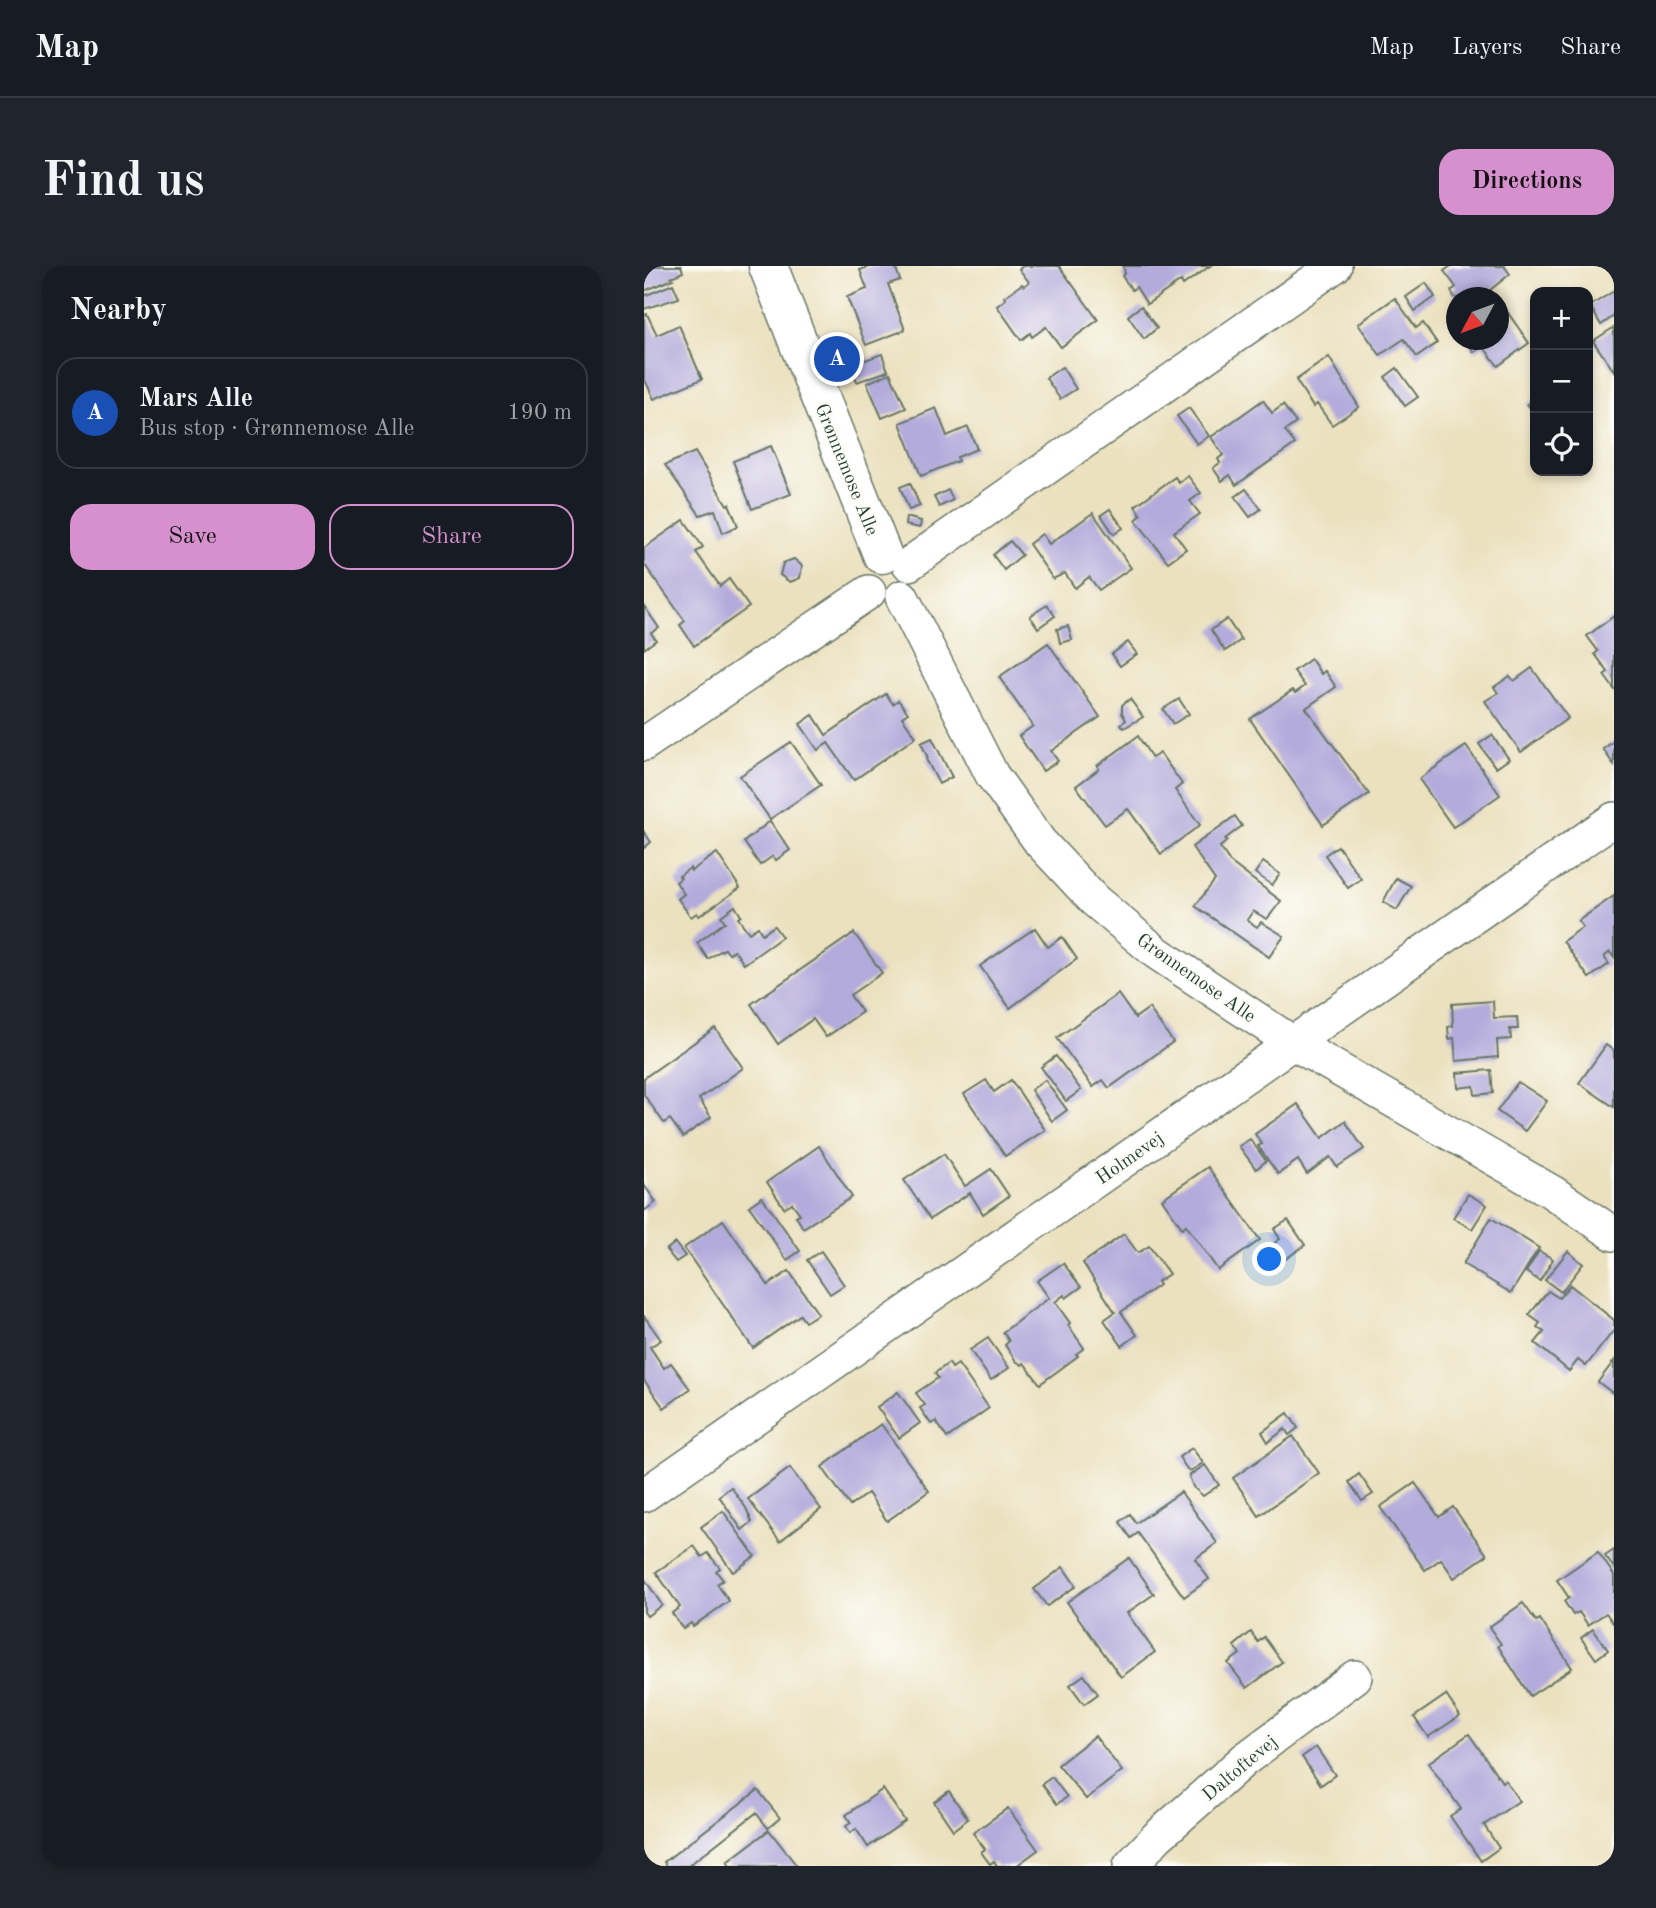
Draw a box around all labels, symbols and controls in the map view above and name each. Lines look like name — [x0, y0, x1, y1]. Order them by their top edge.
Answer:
text: Map — [35, 32, 99, 65]
text: Map — [1370, 36, 1414, 60]
text: Layers — [1452, 36, 1522, 60]
text: Share — [1560, 36, 1621, 60]
button: Directions — [1439, 149, 1614, 215]
text: Find us — [42, 158, 205, 207]
north arrow — [1446, 287, 1509, 350]
map controls — [1530, 287, 1593, 476]
button: + — [1530, 287, 1593, 350]
text: Nearby — [70, 296, 167, 326]
pin: A — [814, 333, 860, 385]
button: − — [1530, 350, 1593, 413]
text: Mars Alle — [139, 386, 253, 412]
text: A — [86, 401, 104, 424]
text: 190 m — [507, 401, 572, 424]
street label: Grønnemose Alle — [811, 401, 881, 539]
button: locate — [1530, 413, 1593, 476]
text: Bus stop · Grønnemose Alle — [139, 417, 414, 440]
button: Save — [70, 504, 315, 570]
button: Share — [329, 504, 574, 570]
street label: Grønnemose Alle — [1133, 931, 1259, 1027]
street label: Holmevej — [1093, 1129, 1168, 1189]
your location — [1252, 1242, 1286, 1276]
street label: Daltoftevej — [1200, 1732, 1282, 1805]

